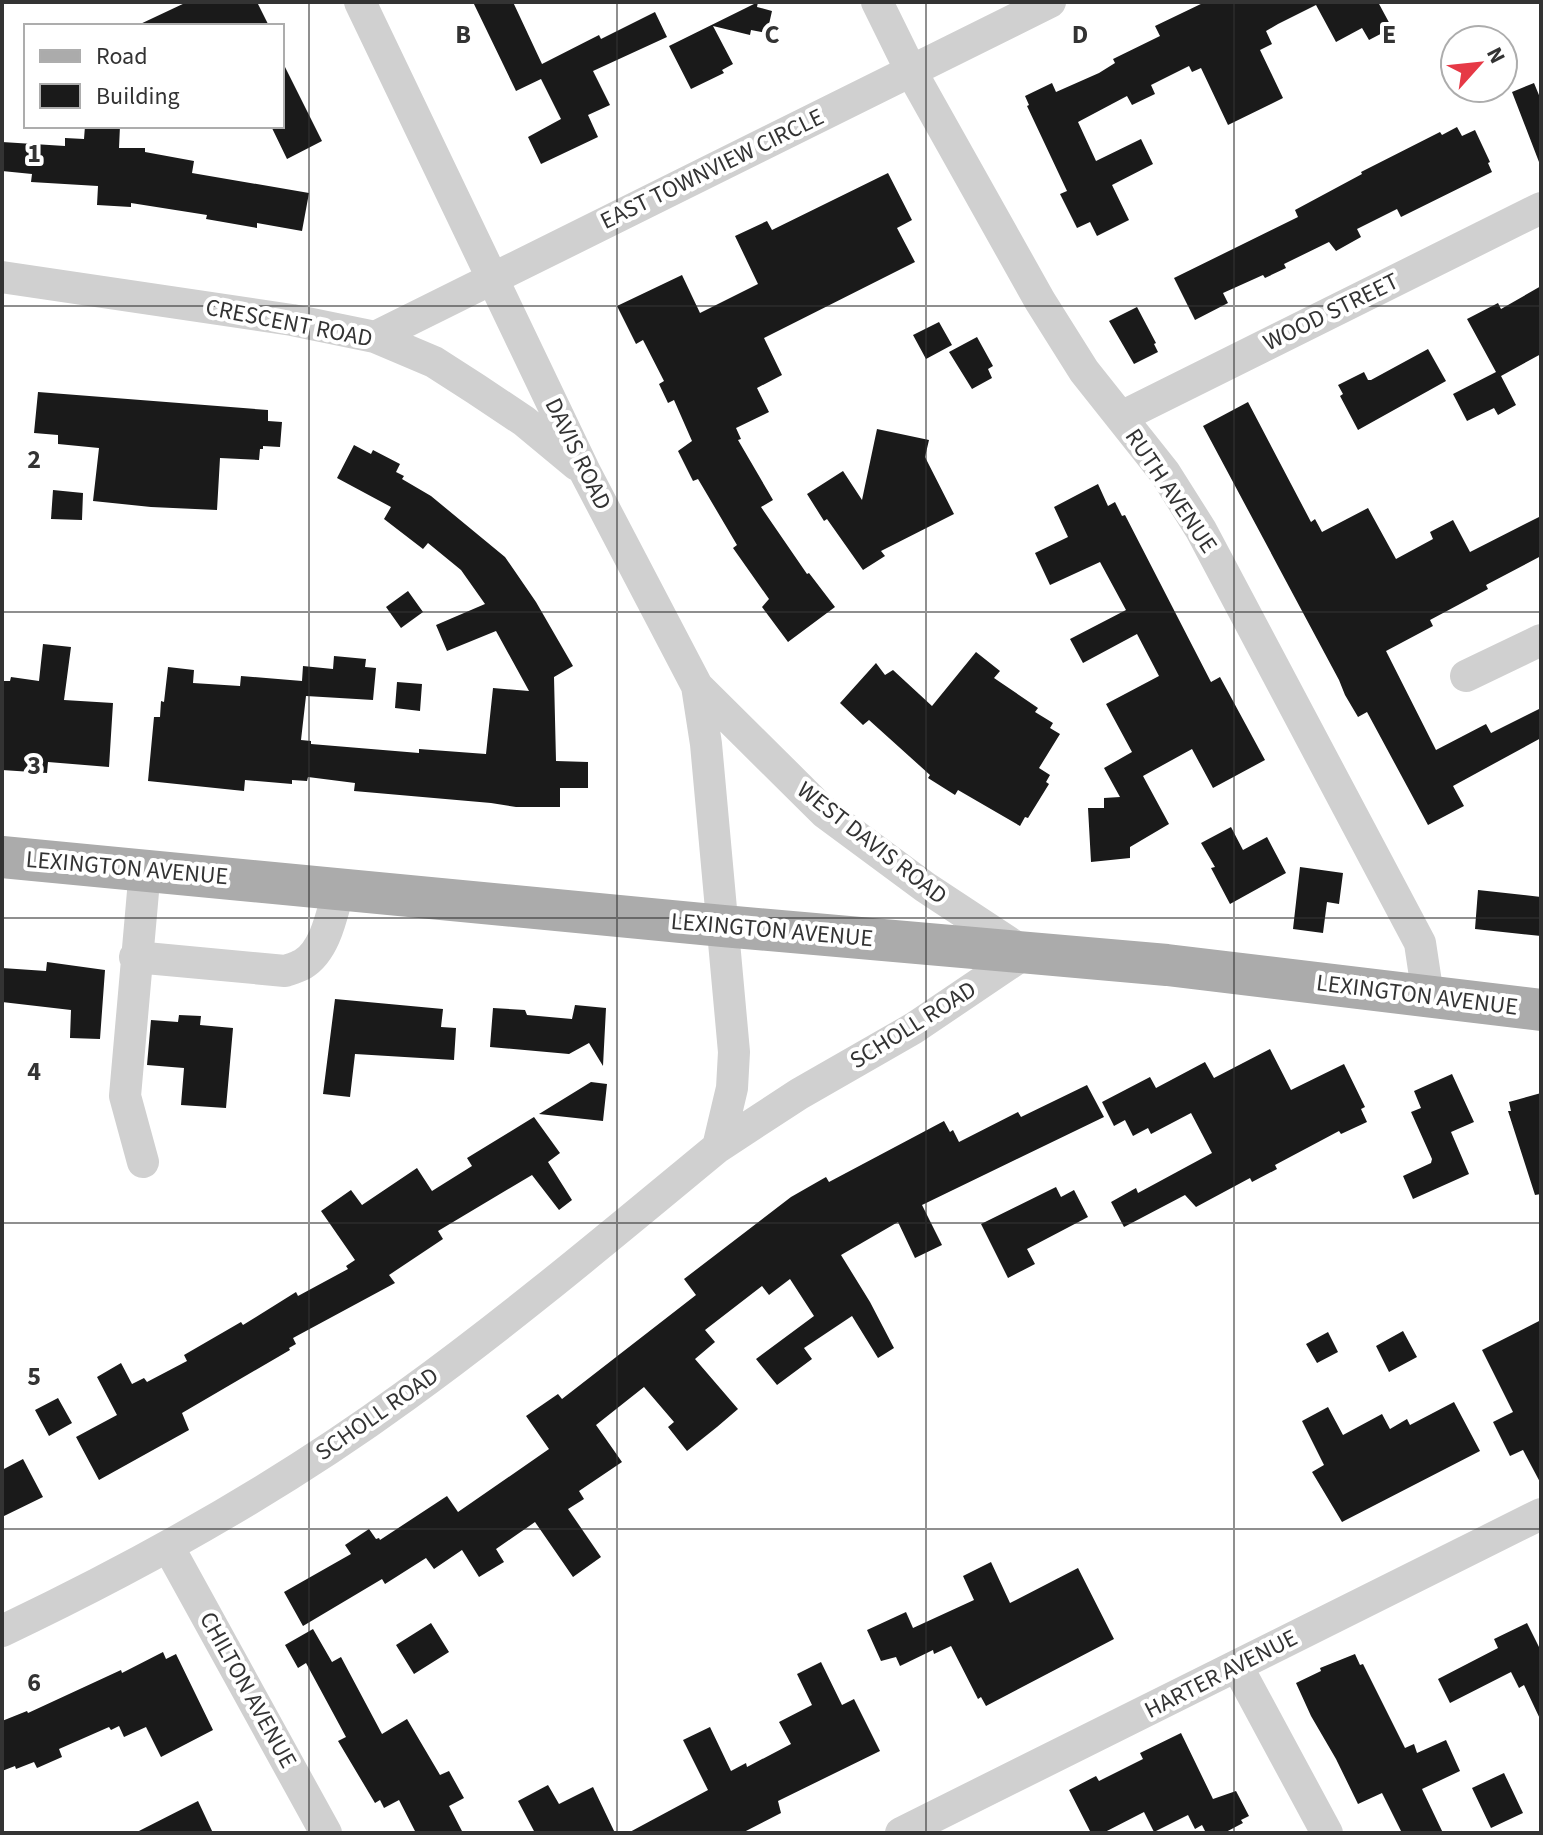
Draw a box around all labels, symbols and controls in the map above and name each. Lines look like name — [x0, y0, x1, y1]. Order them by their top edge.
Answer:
text: B — [455, 16, 471, 53]
text: C — [764, 16, 780, 53]
text: D — [1072, 16, 1088, 53]
text: E — [1382, 16, 1396, 53]
legend — [24, 24, 284, 128]
north arrow — [1439, 24, 1519, 104]
text: Road — [96, 39, 148, 74]
text: N — [1478, 42, 1514, 69]
text: Building — [96, 79, 180, 114]
street label: EAST TOWNVIEW CIRCLE — [594, 100, 830, 238]
text: 1 — [27, 135, 41, 172]
street label: WOOD STREET — [1257, 264, 1405, 360]
street label: CRESCENT ROAD — [202, 290, 376, 356]
street label: DAVIS ROAD — [536, 392, 620, 516]
street label: RUTH AVENUE — [1116, 422, 1226, 560]
text: 2 — [27, 441, 41, 478]
text: 3 — [27, 747, 41, 784]
street label: WEST DAVIS ROAD — [789, 773, 955, 913]
street label: LEXINGTON AVENUE — [24, 842, 230, 894]
street label: LEXINGTON AVENUE — [669, 904, 875, 956]
street label: LEXINGTON AVENUE — [1314, 965, 1520, 1025]
street label: SCHOLL ROAD — [843, 972, 983, 1078]
text: 4 — [27, 1053, 41, 1090]
text: 5 — [27, 1358, 41, 1395]
street label: SCHOLL ROAD — [308, 1359, 446, 1469]
street label: CHILTON AVENUE — [190, 1605, 306, 1775]
street label: HARTER AVENUE — [1139, 1620, 1303, 1728]
text: 6 — [27, 1664, 41, 1701]

